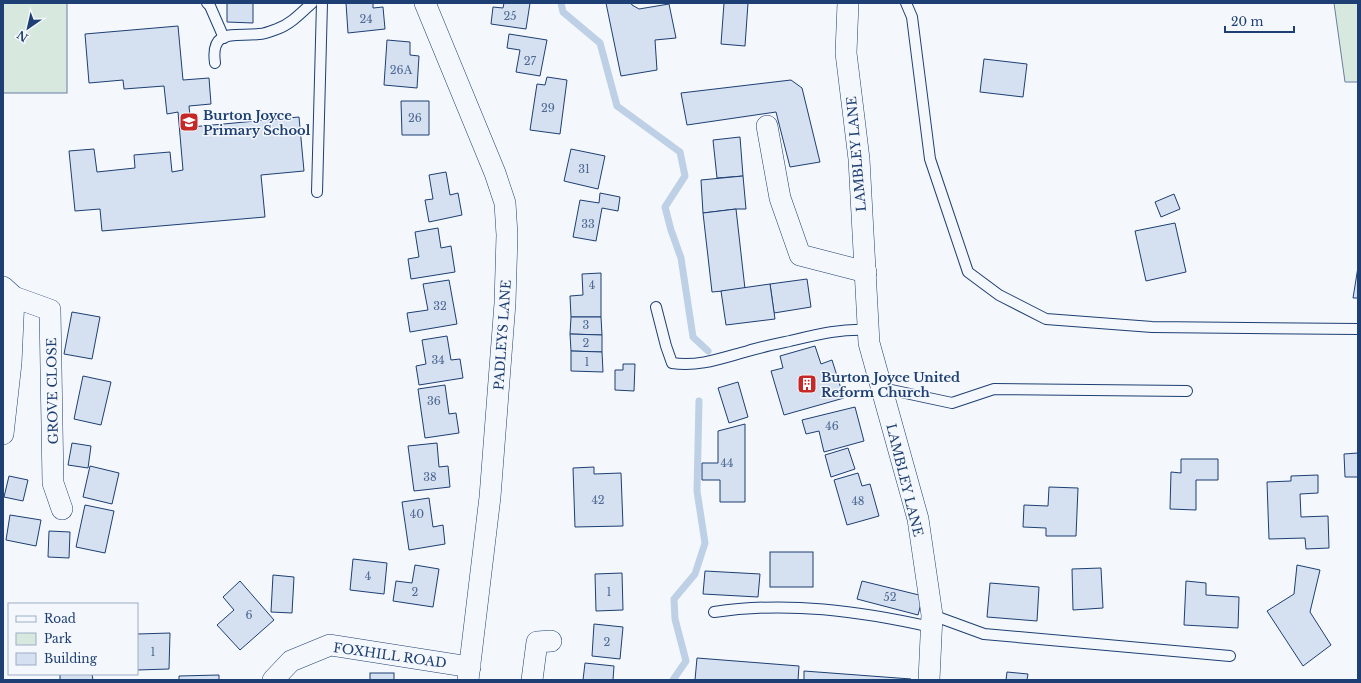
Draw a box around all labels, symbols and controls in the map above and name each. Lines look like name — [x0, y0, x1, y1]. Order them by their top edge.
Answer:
north arrow — [8, 8, 48, 48]
scale bar — [1225, 8, 1294, 34]
house number: 25 — [503, 9, 517, 23]
house number: 24 — [359, 12, 373, 26]
text: 20 m — [1231, 14, 1263, 29]
text: N — [14, 27, 31, 45]
house number: 27 — [524, 54, 537, 68]
house number: 26A — [390, 63, 413, 77]
street label: LAMBLEY LANE — [843, 96, 870, 212]
house number: 29 — [541, 101, 555, 115]
place label: Burton Joyce Primary School — [203, 107, 311, 139]
school or university icon: Burton Joyce Primary School — [178, 111, 200, 133]
house number: 26 — [408, 111, 422, 125]
house number: 31 — [578, 162, 590, 176]
house number: 33 — [581, 217, 595, 231]
house number: 4 — [589, 278, 595, 292]
street label: PADLEYS LANE — [490, 279, 515, 391]
house number: 32 — [433, 299, 447, 313]
house number: 3 — [583, 318, 590, 332]
house number: 2 — [583, 336, 590, 350]
street label: GROVE CLOSE — [43, 338, 62, 444]
house number: 34 — [431, 353, 445, 367]
house number: 1 — [585, 355, 590, 369]
place label: Burton Joyce United Reform Church — [821, 369, 960, 401]
building icon: Burton Joyce United Reform Church — [796, 373, 818, 395]
house number: 36 — [427, 394, 441, 408]
house number: 46 — [825, 419, 839, 433]
street label: LAMBLEY LANE — [882, 422, 927, 538]
house number: 44 — [721, 456, 733, 470]
house number: 38 — [423, 470, 437, 484]
house number: 42 — [591, 493, 605, 507]
house number: 48 — [851, 494, 865, 508]
house number: 40 — [410, 507, 424, 521]
house number: 4 — [365, 569, 371, 583]
house number: 2 — [412, 585, 419, 599]
house number: 1 — [607, 585, 612, 599]
house number: 52 — [883, 590, 897, 604]
legend — [8, 603, 138, 675]
house number: 6 — [245, 608, 253, 622]
text: Road — [44, 611, 76, 626]
text: Park — [44, 631, 72, 646]
house number: 2 — [604, 635, 611, 649]
street label: FOXHILL ROAD — [332, 639, 448, 672]
house number: 1 — [151, 645, 156, 659]
text: Building — [44, 651, 98, 666]

